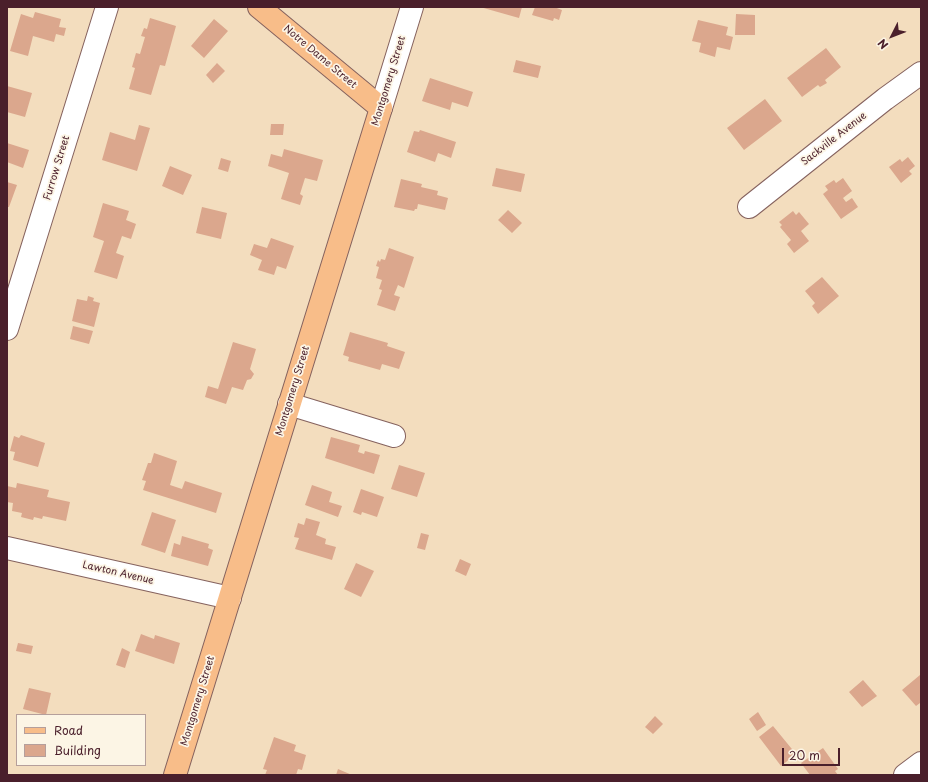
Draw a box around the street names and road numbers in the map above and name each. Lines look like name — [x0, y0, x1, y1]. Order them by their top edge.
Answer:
street label: Notre Dame Street — [281, 23, 359, 91]
street label: Montgomery Street — [370, 35, 408, 127]
street label: Sackville Avenue — [799, 110, 869, 168]
street label: Furrow Street — [41, 134, 73, 202]
street label: Montgomery Street — [274, 345, 312, 437]
street label: Lawton Avenue — [81, 559, 155, 587]
street label: Montgomery Street — [179, 655, 217, 747]

